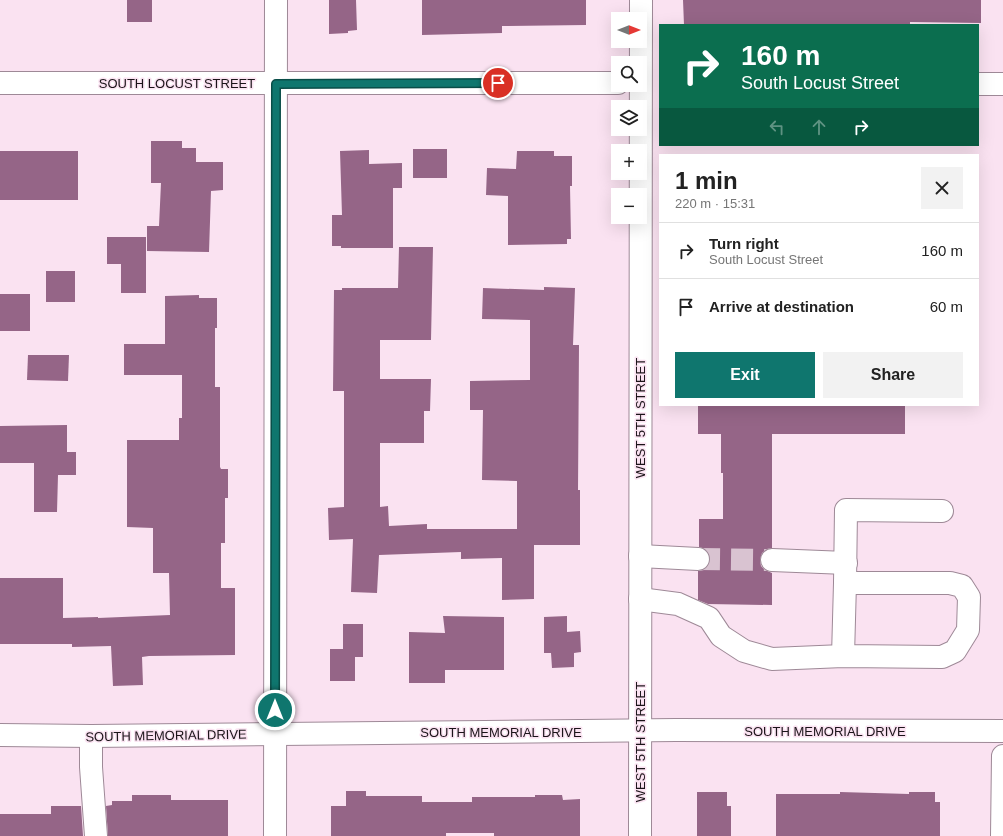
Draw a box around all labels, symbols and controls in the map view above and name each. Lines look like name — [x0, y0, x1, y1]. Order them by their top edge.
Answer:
north arrow — [611, 12, 647, 48]
map controls — [611, 12, 647, 224]
icon: right — [675, 40, 727, 92]
text: 160 m — [741, 40, 820, 71]
button: search — [611, 56, 647, 92]
pin — [481, 66, 515, 100]
icon: arrive — [487, 72, 509, 94]
text: South Locust Street — [741, 73, 899, 93]
street label: SOUTH LOCUST STREET — [99, 76, 255, 91]
button: layers — [611, 100, 647, 136]
icon: left — [766, 116, 788, 138]
icon: ahead — [808, 116, 830, 138]
icon: right — [850, 116, 872, 138]
button: + — [611, 144, 647, 180]
text: 1 min — [675, 167, 738, 194]
button: close — [921, 167, 963, 209]
button: − — [611, 188, 647, 224]
text: 220 m · 15:31 — [675, 196, 755, 211]
text: Turn right — [709, 235, 779, 252]
icon: right — [675, 240, 697, 262]
text: 160 m — [921, 242, 963, 259]
text: South Locust Street — [709, 252, 823, 267]
icon: arrive — [675, 296, 697, 318]
text: Arrive at destination — [709, 298, 854, 315]
text: 60 m — [930, 298, 963, 315]
button: Exit — [675, 352, 815, 398]
button: Share — [823, 352, 963, 398]
street label: WEST 5TH STREET — [633, 358, 648, 478]
street label: WEST 5TH STREET — [633, 682, 648, 802]
position arrow — [254, 689, 296, 731]
street label: SOUTH MEMORIAL DRIVE — [744, 724, 906, 739]
street label: SOUTH MEMORIAL DRIVE — [420, 725, 582, 740]
street label: SOUTH MEMORIAL DRIVE — [85, 727, 247, 744]

